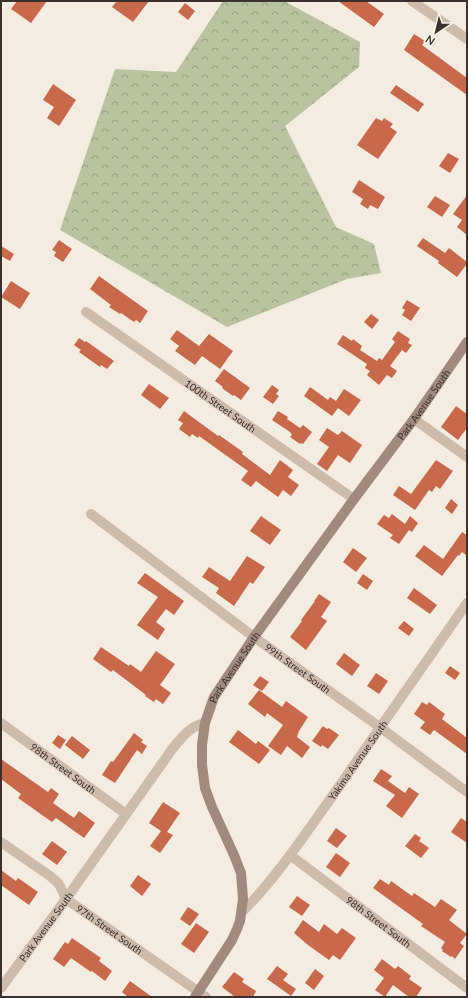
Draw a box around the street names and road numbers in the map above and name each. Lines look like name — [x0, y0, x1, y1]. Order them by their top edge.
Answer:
street label: Park Avenue South — [395, 367, 452, 442]
street label: 100th Street South — [183, 377, 258, 435]
street label: Park Avenue South — [206, 629, 262, 704]
street label: 99th Street South — [262, 641, 333, 696]
street label: Yakima Avenue South — [325, 718, 390, 802]
street label: 98th Street South — [28, 740, 98, 796]
street label: Park Avenue South — [16, 889, 75, 964]
street label: 98th Street South — [344, 893, 414, 950]
street label: 97th Street South — [74, 902, 145, 957]

